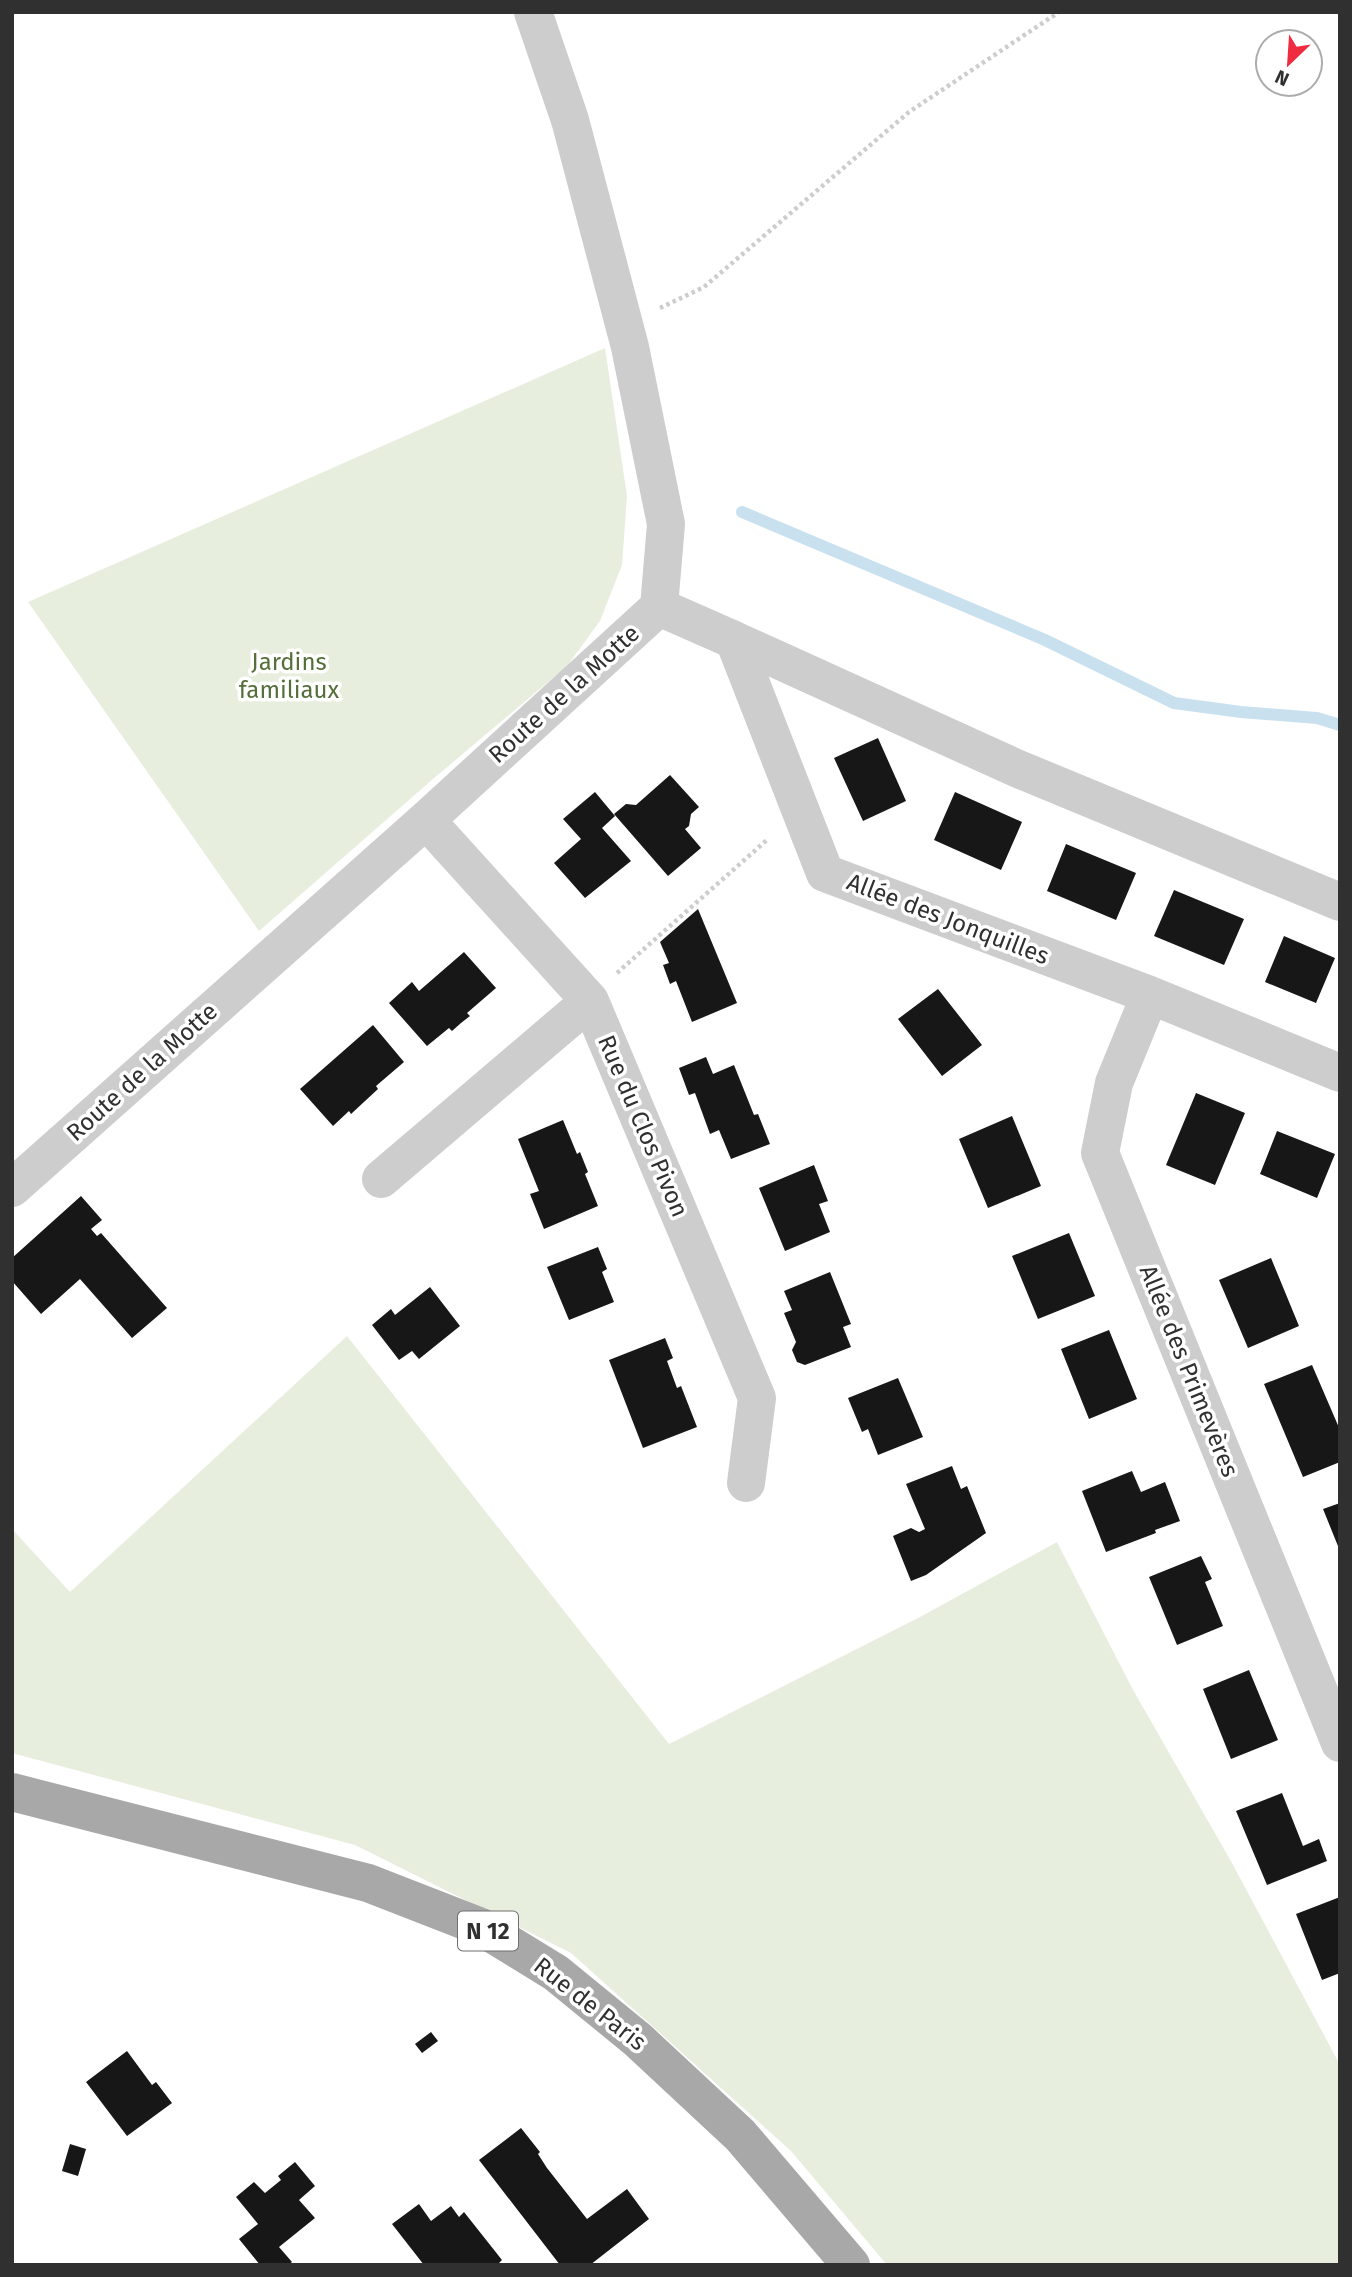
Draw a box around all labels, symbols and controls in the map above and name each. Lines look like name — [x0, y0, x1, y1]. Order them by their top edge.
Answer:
north arrow — [1254, 28, 1324, 98]
text: N — [1271, 65, 1293, 91]
street label: Route de la Motte — [483, 619, 645, 769]
park label: Jardins familiaux — [239, 648, 340, 704]
street label: Allée des Jonquilles — [843, 868, 1053, 970]
street label: Route de la Motte — [61, 997, 223, 1147]
street label: Rue du Clos Pivon — [592, 1031, 694, 1221]
street label: Allée des Primevères — [1134, 1261, 1244, 1481]
road number: N 12 — [458, 1912, 518, 1950]
street label: Rue de Paris — [528, 1952, 652, 2056]

